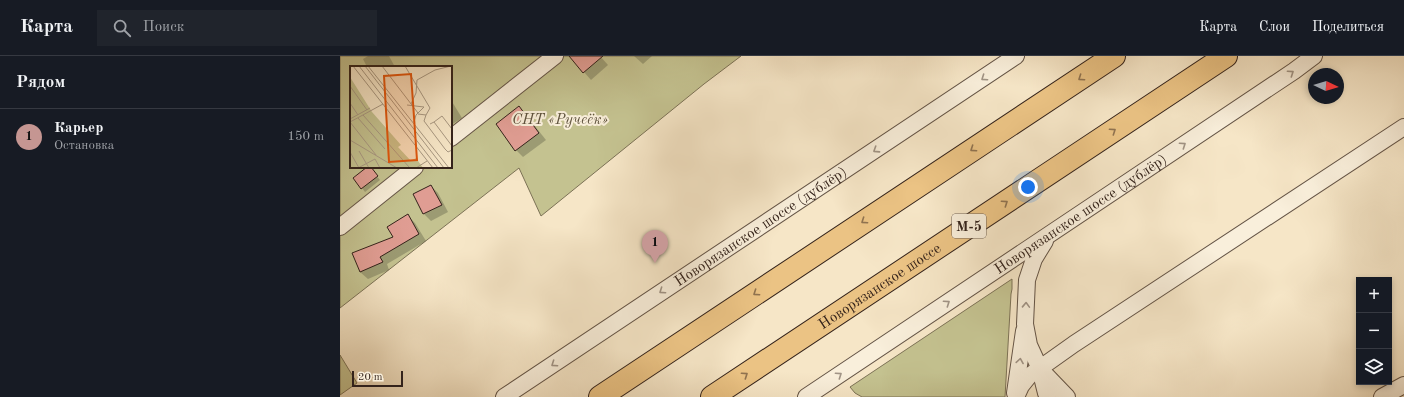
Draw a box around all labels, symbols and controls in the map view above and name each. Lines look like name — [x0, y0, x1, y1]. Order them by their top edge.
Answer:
search box — [97, 10, 377, 46]
icon: search — [111, 17, 133, 39]
text: Карта — [20, 18, 73, 37]
text: Поиск — [143, 20, 184, 35]
text: Карта — [1199, 20, 1237, 34]
text: Слои — [1259, 20, 1290, 34]
text: Поделиться — [1312, 20, 1384, 34]
inset map — [350, 66, 452, 168]
north arrow — [1308, 68, 1344, 104]
one-way arrow — [1287, 70, 1294, 78]
one-way arrow — [981, 73, 988, 81]
one-way arrow — [1078, 73, 1085, 80]
text: Рядом — [16, 74, 65, 91]
park label: СНТ «Ручеёк» — [512, 113, 608, 128]
text: Карьер — [54, 121, 103, 136]
one-way arrow — [1109, 128, 1116, 136]
text: 1 — [25, 130, 33, 143]
text: 150 m — [287, 130, 324, 143]
text: Остановка — [54, 139, 114, 152]
one-way arrow — [1179, 142, 1186, 150]
one-way arrow — [873, 145, 880, 153]
one-way arrow — [970, 145, 977, 152]
street label: Новорязанское шоссе (дублёр) — [992, 152, 1170, 278]
street label: Новорязанское шоссе (дублёр) — [672, 165, 850, 290]
your location — [1018, 177, 1038, 197]
one-way arrow — [1001, 200, 1008, 208]
road number: М-5 — [952, 214, 986, 238]
one-way arrow — [862, 216, 869, 223]
pin: 1 — [642, 230, 668, 263]
street label: Новорязанское шоссе — [816, 241, 944, 333]
map controls — [1356, 277, 1392, 385]
button: + — [1356, 277, 1392, 313]
one-way arrow — [660, 287, 667, 294]
one-way arrow — [753, 288, 760, 296]
one-way arrow — [943, 300, 950, 308]
one-way arrow — [1022, 302, 1030, 308]
button: − — [1356, 313, 1392, 349]
button: layers — [1356, 349, 1392, 385]
one-way arrow — [1015, 357, 1024, 364]
one-way arrow — [551, 359, 558, 366]
scale bar — [352, 369, 403, 388]
text: 20 m — [358, 372, 383, 383]
one-way arrow — [741, 373, 748, 380]
one-way arrow — [835, 373, 842, 380]

